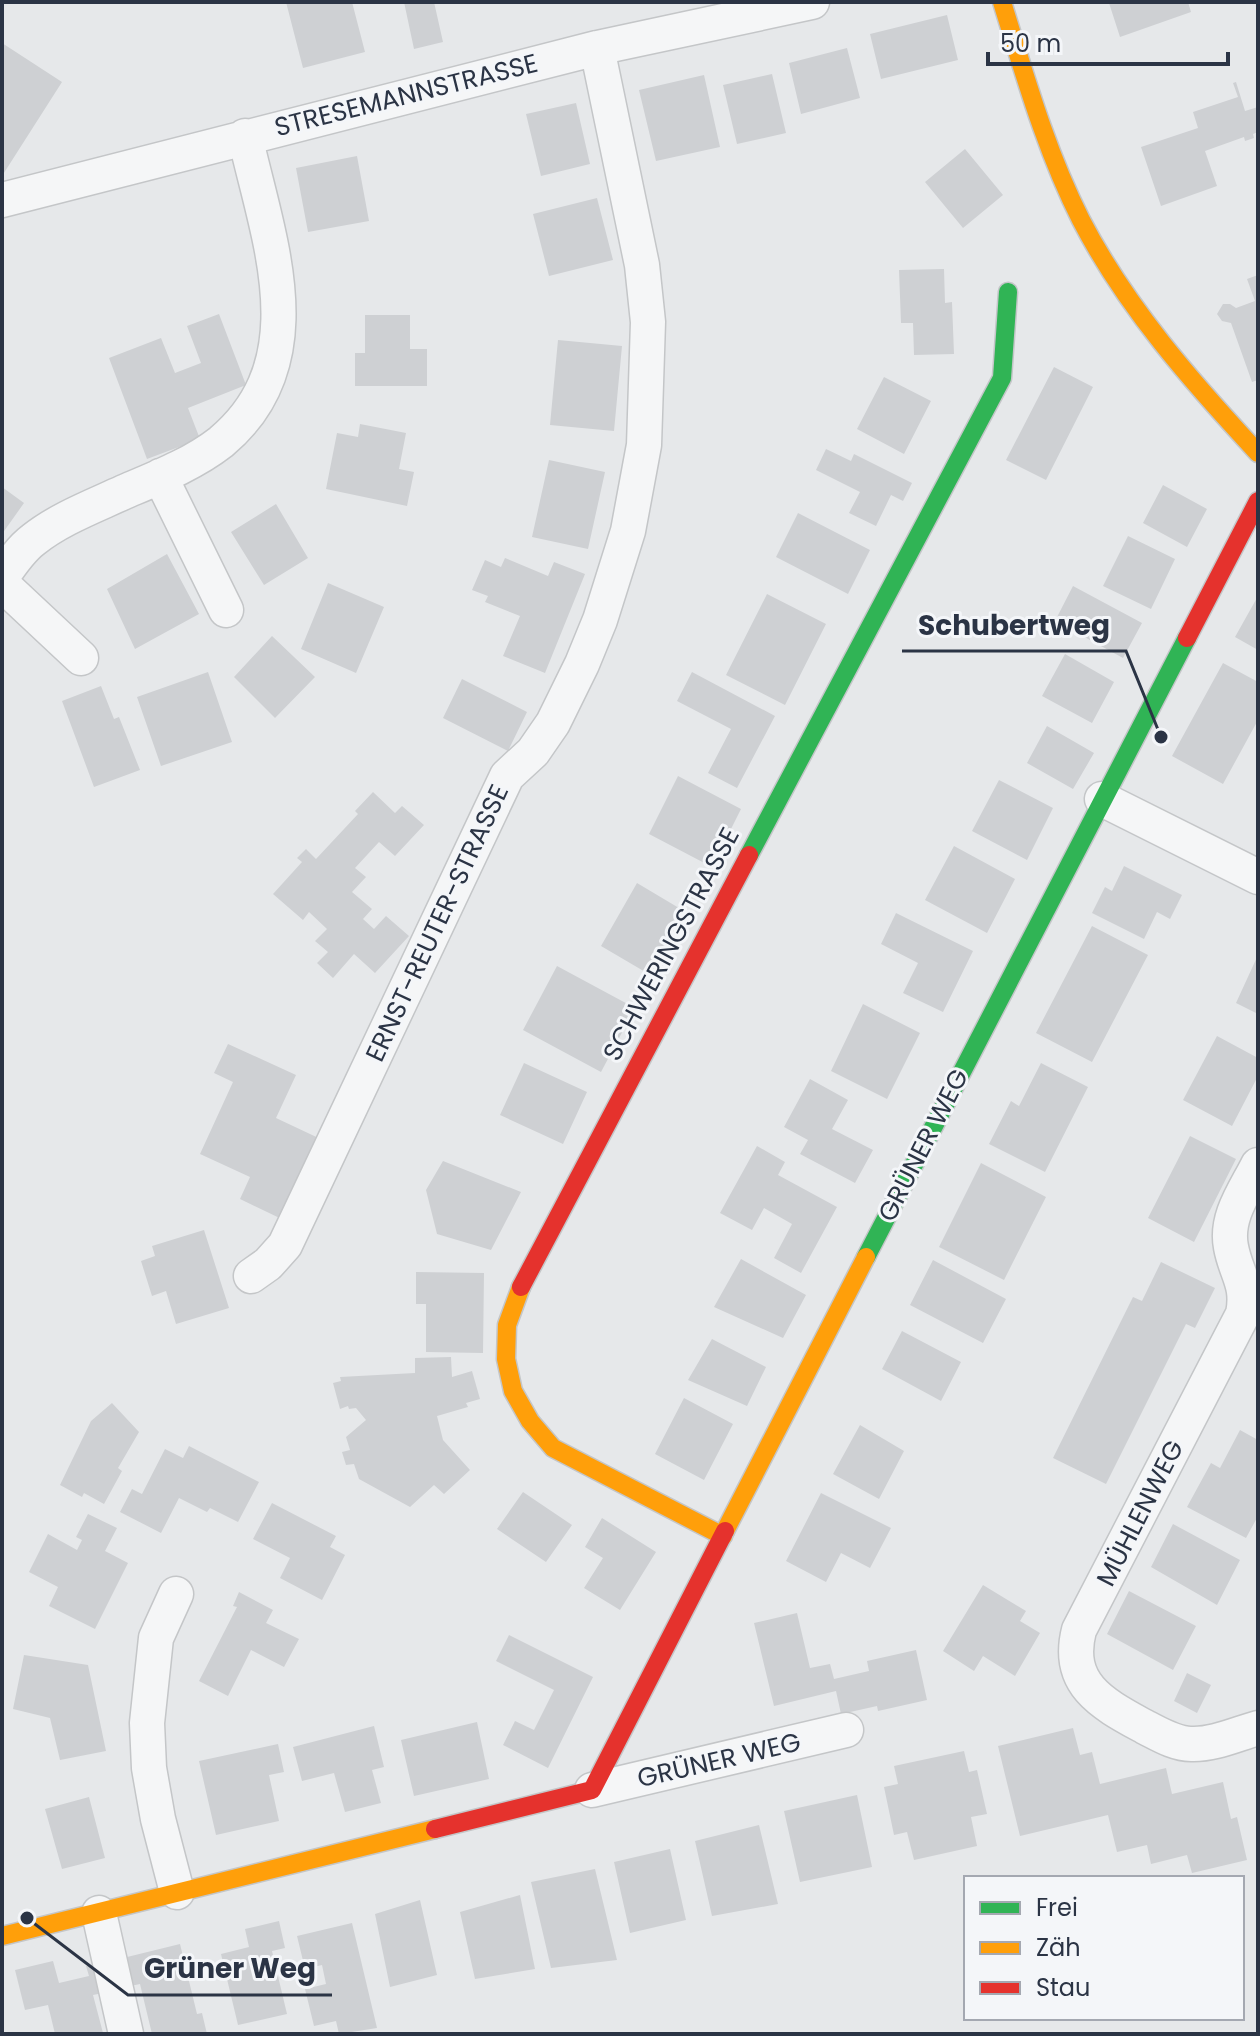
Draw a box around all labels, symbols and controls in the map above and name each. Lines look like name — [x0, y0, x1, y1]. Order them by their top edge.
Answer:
scale bar — [988, 16, 1228, 66]
text: 50 m — [1000, 27, 1061, 60]
street label: STRESEMANNSTRASSE — [271, 45, 541, 145]
callout: Schubertweg — [902, 599, 1126, 651]
text: Schubertweg — [918, 606, 1110, 645]
street label: ERNST-REUTER-STRASSE — [357, 779, 517, 1067]
street label: SCHWERINGSTRASSE — [594, 821, 748, 1067]
street label: GRÜNER WEG — [869, 1062, 977, 1228]
street label: MÜHLENWEG — [1088, 1434, 1192, 1592]
street label: GRÜNER WEG — [634, 1724, 804, 1796]
legend — [964, 1876, 1244, 2020]
text: Frei — [1036, 1891, 1078, 1924]
text: Zäh — [1036, 1931, 1081, 1964]
callout: Grüner Weg — [128, 1943, 332, 1995]
text: Grüner Weg — [144, 1949, 316, 1988]
text: Stau — [1036, 1971, 1090, 2004]

